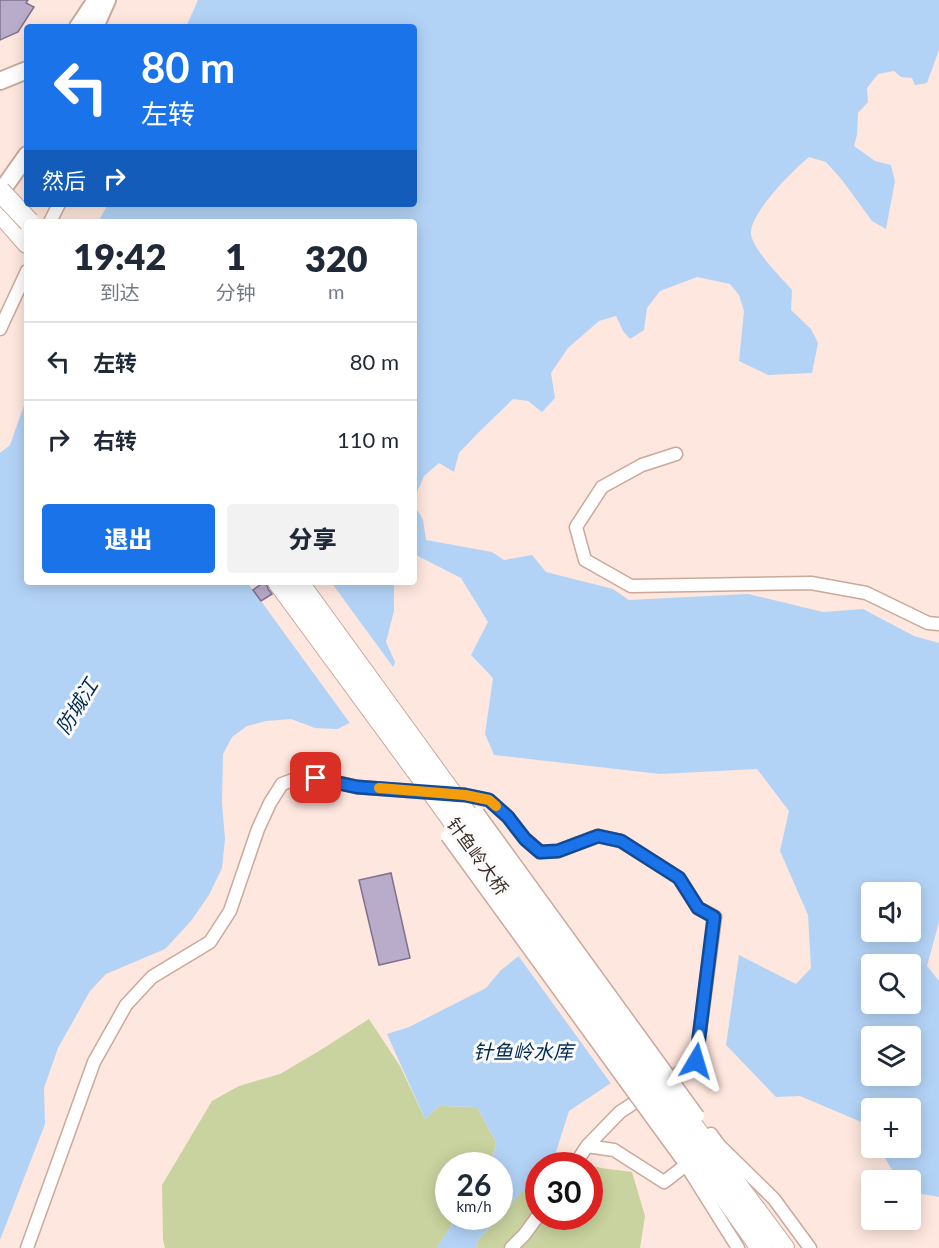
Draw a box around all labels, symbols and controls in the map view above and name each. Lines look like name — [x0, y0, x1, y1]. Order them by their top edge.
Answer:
text: 80 m — [141, 42, 235, 92]
icon: left — [42, 48, 120, 126]
text: 左转 — [141, 97, 195, 130]
icon: right — [98, 162, 131, 195]
text: 然后 — [42, 167, 86, 194]
text: 19:42 — [73, 234, 166, 278]
text: 1 — [225, 234, 246, 278]
text: 320 — [305, 236, 368, 280]
text: m — [328, 279, 345, 303]
text: 到达 — [100, 280, 140, 304]
text: 分钟 — [216, 280, 256, 304]
icon: left — [42, 345, 75, 378]
text: 80 m — [350, 348, 399, 375]
text: 左转 — [93, 349, 137, 376]
icon: right — [42, 423, 75, 456]
text: 110 m — [337, 426, 399, 453]
text: 右转 — [93, 427, 137, 454]
button: 退出 — [42, 504, 215, 573]
button: 分享 — [227, 504, 399, 573]
water label: 防城江 — [50, 673, 103, 738]
pin — [290, 752, 341, 803]
icon: arrive — [299, 761, 332, 794]
street label: 针鱼岭大桥 — [443, 813, 513, 899]
map controls — [861, 882, 921, 1230]
button: sound — [861, 882, 921, 942]
button: search — [861, 954, 921, 1014]
button: layers — [861, 1026, 921, 1086]
position arrow — [664, 1029, 728, 1093]
water label: 针鱼岭水库 — [473, 1039, 576, 1063]
button: + — [861, 1098, 921, 1158]
speed limit sign: 30 — [525, 1152, 603, 1230]
text: 26 — [457, 1166, 491, 1202]
button: − — [861, 1170, 921, 1230]
text: km/h — [456, 1197, 492, 1215]

